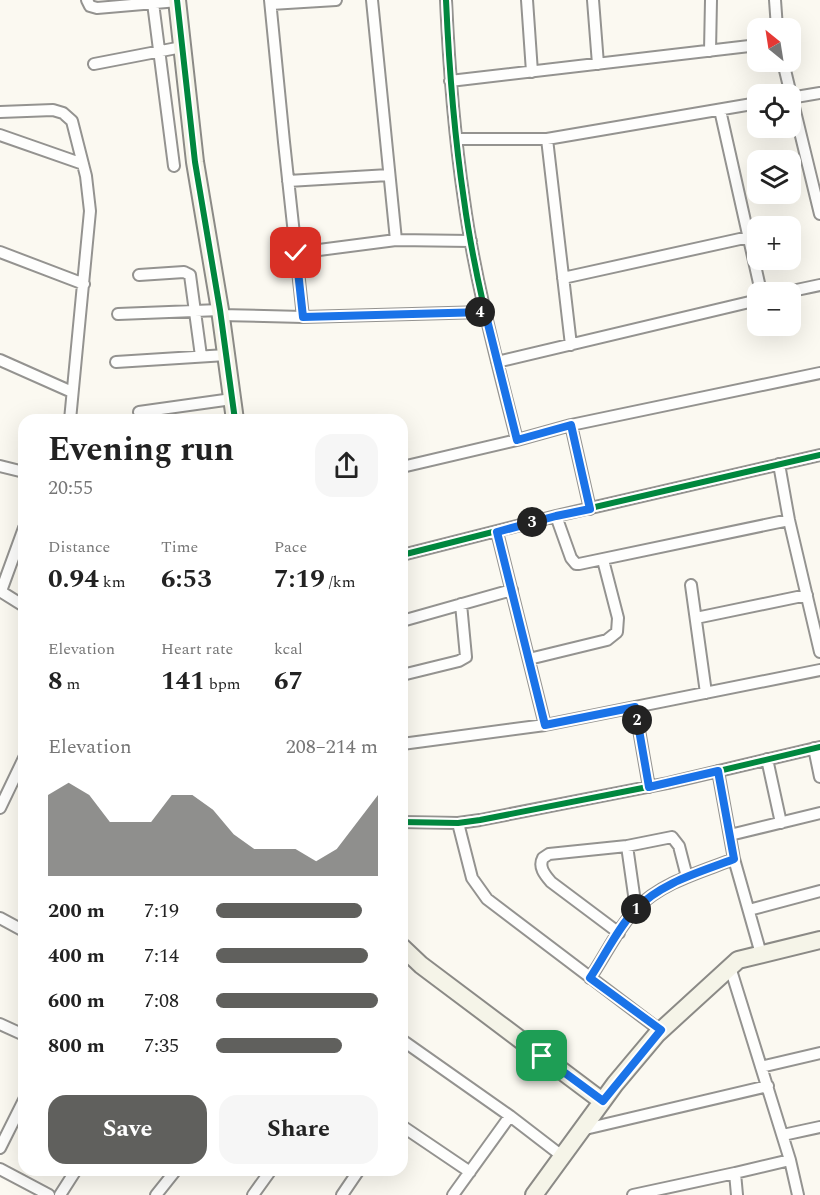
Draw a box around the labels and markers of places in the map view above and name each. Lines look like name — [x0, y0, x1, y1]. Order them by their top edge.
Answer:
pin — [270, 227, 321, 278]
pin: 4 — [465, 297, 495, 327]
pin: 3 — [517, 507, 547, 537]
pin: 2 — [622, 705, 652, 735]
pin: 1 — [621, 894, 651, 924]
pin — [516, 1030, 567, 1081]

